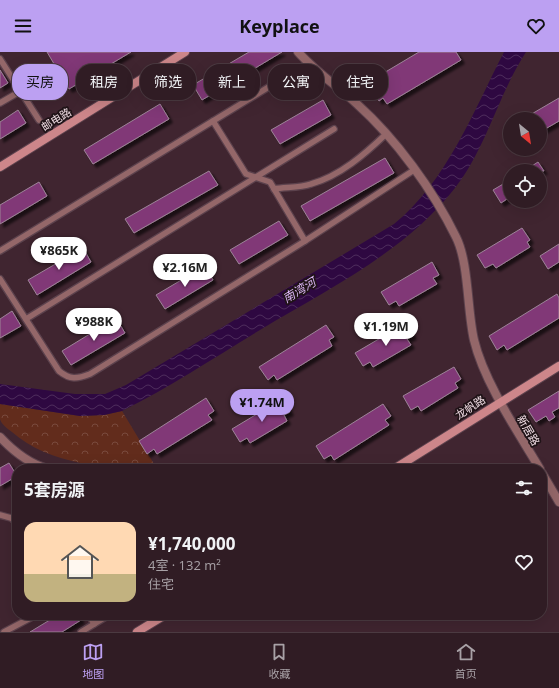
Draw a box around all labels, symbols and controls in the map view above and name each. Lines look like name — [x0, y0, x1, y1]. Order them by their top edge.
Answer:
text: Keyplace — [239, 14, 320, 38]
icon: menu — [12, 15, 34, 37]
icon: heart — [525, 15, 547, 37]
chip: 买房 — [12, 64, 68, 100]
chip: 租房 — [76, 64, 132, 100]
chip: 筛选 — [140, 64, 196, 100]
chip: 新上 — [204, 64, 260, 100]
chip: 公寓 — [268, 64, 324, 100]
chip: 住宅 — [332, 64, 388, 100]
street label: 邮电路 — [38, 104, 74, 134]
north arrow — [503, 112, 547, 156]
map controls — [503, 112, 547, 208]
button: locate — [503, 164, 547, 208]
pin: ¥865K — [31, 237, 87, 271]
text: ¥865K — [40, 241, 78, 259]
pin: ¥2.16M — [152, 254, 218, 288]
text: ¥2.16M — [162, 258, 208, 276]
water label: 南湾河 — [279, 272, 321, 307]
pin: ¥988K — [66, 308, 122, 342]
text: ¥988K — [75, 312, 113, 330]
pin: ¥1.19M — [353, 313, 419, 347]
text: ¥1.19M — [363, 317, 409, 335]
pin: ¥1.74M — [229, 389, 295, 423]
street label: 龙帆路 — [452, 392, 488, 422]
text: ¥1.74M — [239, 393, 285, 411]
street label: 新居路 — [514, 412, 544, 448]
icon: filters — [513, 477, 535, 499]
text: 5套房源 — [24, 478, 85, 501]
text: ¥1,740,000 — [148, 532, 235, 555]
icon: home — [56, 538, 104, 586]
icon: heart — [513, 551, 535, 573]
text: 4室 · 132 m² — [148, 556, 221, 574]
text: 住宅 — [148, 575, 174, 593]
tab: 地图 — [82, 641, 104, 681]
tab: 收藏 — [268, 641, 290, 681]
tab: 首页 — [455, 641, 477, 681]

